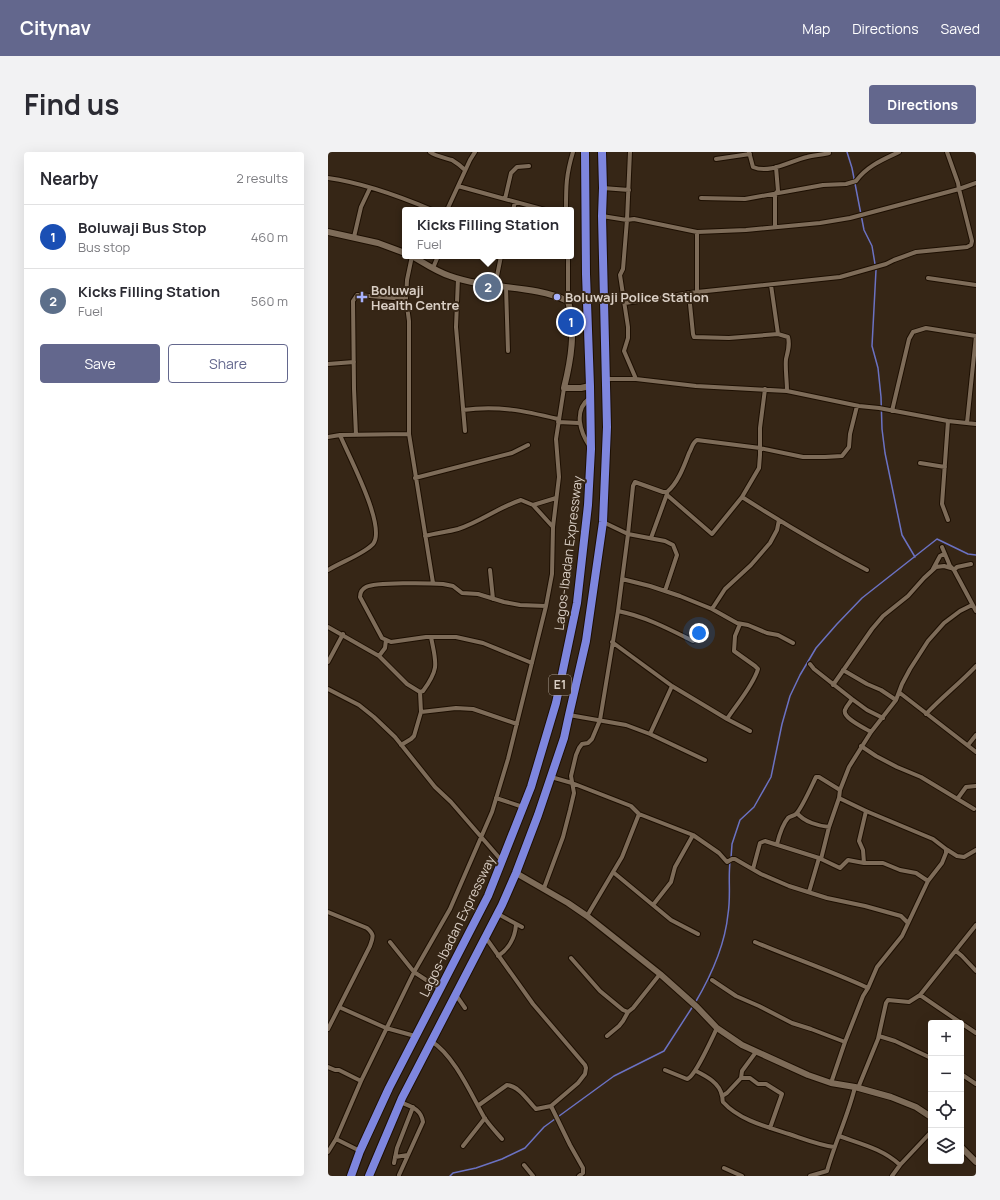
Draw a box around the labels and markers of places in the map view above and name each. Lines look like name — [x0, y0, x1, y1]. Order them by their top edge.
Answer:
pin: 2 — [475, 272, 501, 302]
place label: Boluwaji Health Centre — [371, 281, 460, 314]
place label: Boluwaji Police Station — [565, 288, 709, 306]
marker: Boluwaji Health Centre — [356, 291, 368, 303]
marker: Boluwaji Police Station — [552, 292, 562, 302]
pin: 1 — [558, 307, 584, 337]

